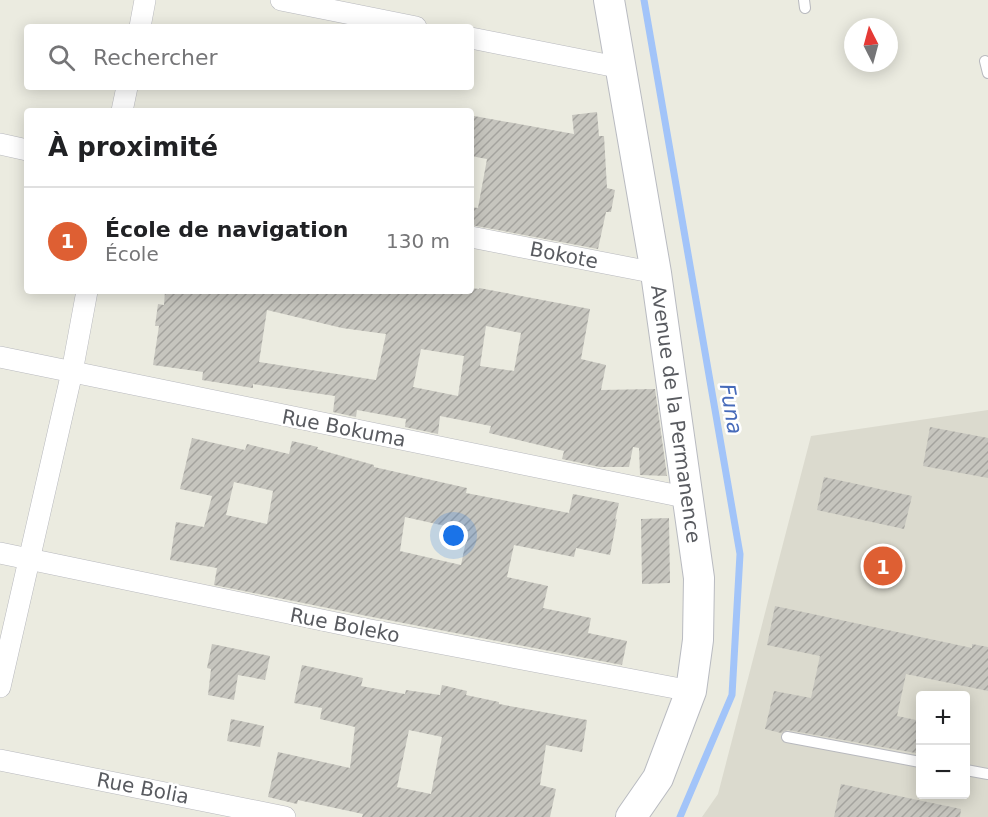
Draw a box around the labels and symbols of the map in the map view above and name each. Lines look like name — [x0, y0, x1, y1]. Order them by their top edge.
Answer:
north arrow — [844, 18, 898, 72]
street label: Bokote — [528, 237, 600, 273]
street label: Avenue de la Permanence — [646, 283, 706, 545]
water label: Funa — [715, 382, 747, 436]
street label: Rue Bokuma — [280, 404, 408, 452]
your location — [439, 521, 468, 550]
pin: 1 — [864, 544, 902, 588]
street label: Rue Boleko — [288, 603, 402, 647]
street label: Rue Bolia — [95, 767, 191, 809]

